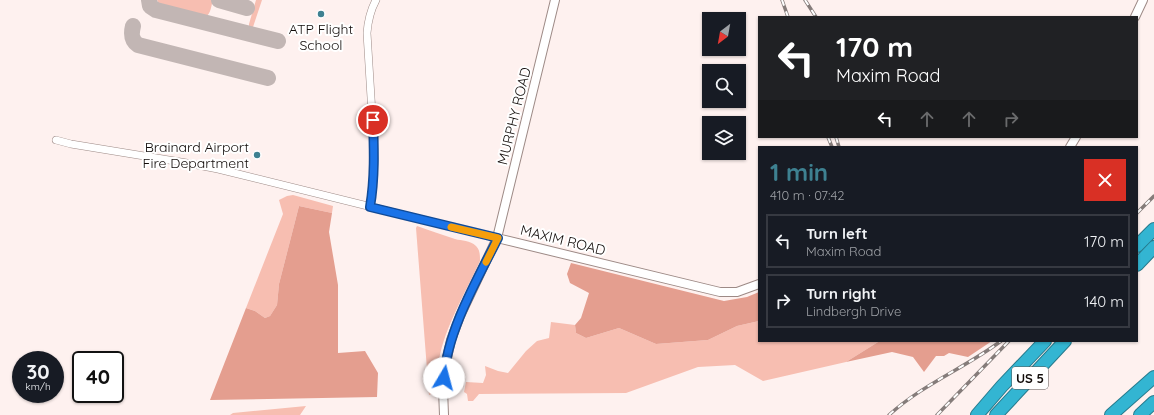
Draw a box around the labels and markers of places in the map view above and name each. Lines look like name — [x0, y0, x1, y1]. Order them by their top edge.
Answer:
marker: ATP Flight School — [316, 9, 326, 19]
place label: ATP Flight School — [289, 20, 354, 54]
pin — [356, 103, 390, 137]
place label: Brainard Airport Fire Department — [143, 138, 249, 172]
marker: Brainard Airport Fire Department — [252, 150, 262, 160]

